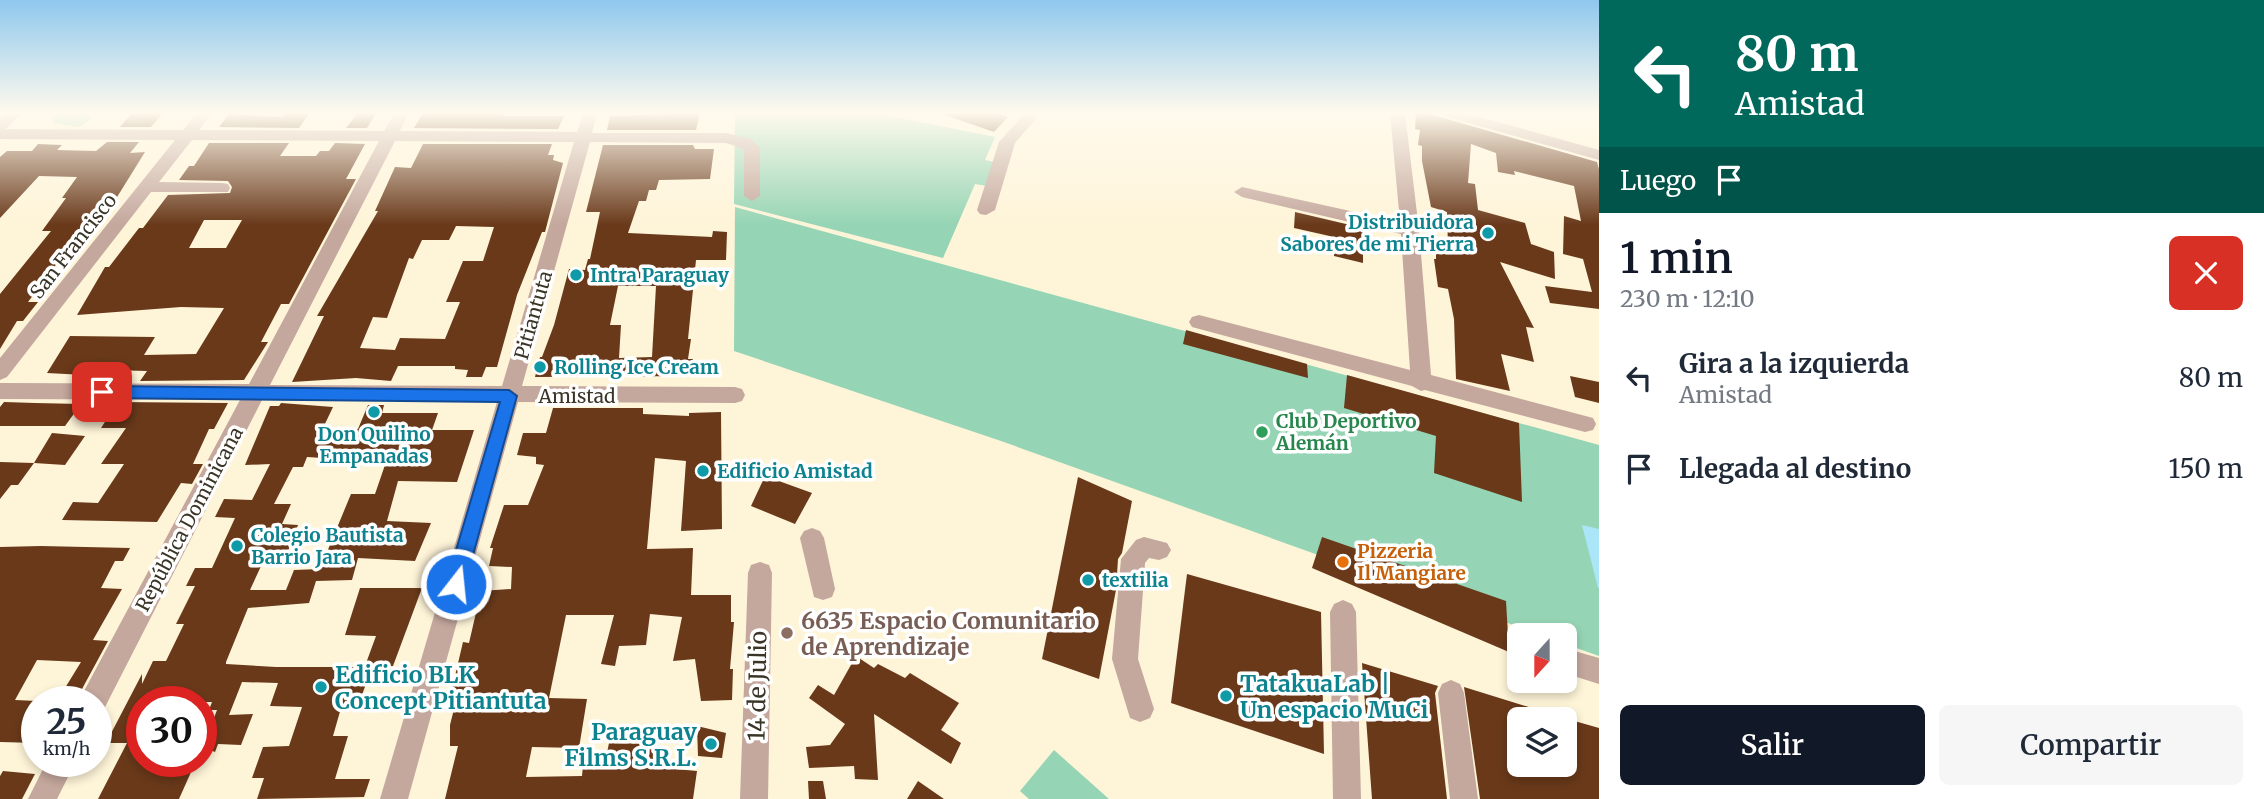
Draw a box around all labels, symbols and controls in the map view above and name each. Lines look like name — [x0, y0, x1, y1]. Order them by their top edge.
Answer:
text: 80 m — [1735, 23, 1858, 84]
icon: left — [1620, 28, 1711, 119]
text: Amistad — [1735, 84, 1865, 124]
icon: arrive — [1710, 161, 1748, 199]
text: Luego — [1620, 164, 1696, 197]
street label: San Francisco — [25, 189, 121, 303]
place label: Distribuidora Sabores de mi Tierra — [1280, 210, 1474, 256]
marker: Distribuidora Sabores de mi Tierra — [1480, 225, 1496, 241]
text: 1 min — [1620, 232, 1733, 284]
button: close — [2169, 236, 2243, 310]
place label: Intra Paraguay — [590, 263, 730, 287]
marker: Intra Paraguay — [568, 267, 584, 283]
street label: Pitiantuta — [509, 268, 557, 362]
text: 230 m · 12:10 — [1620, 284, 1755, 313]
text: Gira a la izquierda — [1679, 347, 1909, 380]
place label: Rolling Ice Cream — [554, 355, 719, 379]
marker: Rolling Ice Cream — [532, 359, 548, 375]
icon: left — [1620, 359, 1658, 397]
text: 80 m — [2179, 361, 2243, 394]
pin — [72, 362, 132, 422]
icon: arrive — [83, 373, 121, 411]
text: Amistad — [1679, 380, 1772, 409]
street label: Amistad — [537, 384, 616, 408]
marker: Don Quilino Empanadas — [366, 404, 382, 420]
place label: Club Deportivo Alemán — [1275, 409, 1417, 455]
place label: Don Quilino Empanadas — [317, 422, 431, 468]
street label: República Dominicana — [130, 423, 248, 615]
marker: Club Deportivo Alemán — [1254, 424, 1270, 440]
icon: arrive — [1620, 450, 1658, 488]
text: Llegada al destino — [1679, 452, 1911, 485]
text: 150 m — [2169, 452, 2243, 485]
place label: Edificio Amistad — [717, 459, 873, 483]
marker: Edificio Amistad — [695, 463, 711, 479]
place label: Colegio Bautista Barrio Jara — [251, 523, 404, 569]
marker: Colegio Bautista Barrio Jara — [229, 538, 245, 554]
place label: Pizzeria Il Mangiare — [1357, 539, 1466, 585]
position arrow — [419, 547, 493, 621]
marker: Pizzeria Il Mangiare — [1335, 554, 1351, 570]
place label: textilia — [1102, 568, 1169, 592]
marker: textilia — [1080, 572, 1096, 588]
place label: 6635 Espacio Comunitario de Aprendizaje — [801, 606, 1096, 661]
north arrow — [1507, 623, 1577, 693]
map controls — [1507, 623, 1577, 777]
marker: 6635 Espacio Comunitario de Aprendizaje — [779, 625, 795, 641]
street label: 14 de Julio — [742, 631, 772, 741]
place label: Edificio BLK Concept Pitiantuta — [335, 660, 547, 715]
place label: TatakuaLab | Un espacio MuCi — [1240, 669, 1429, 724]
marker: Edificio BLK Concept Pitiantuta — [313, 679, 329, 695]
speed limit sign: 30 — [126, 686, 217, 777]
marker: TatakuaLab | Un espacio MuCi — [1218, 688, 1234, 704]
text: 25 — [46, 700, 87, 744]
button: Salir — [1620, 705, 1925, 785]
button: Compartir — [1939, 705, 2243, 785]
button: layers — [1507, 707, 1577, 777]
place label: Paraguay Films S.R.L. — [564, 717, 697, 772]
marker: Paraguay Films S.R.L. — [703, 736, 719, 752]
text: km/h — [43, 737, 90, 760]

